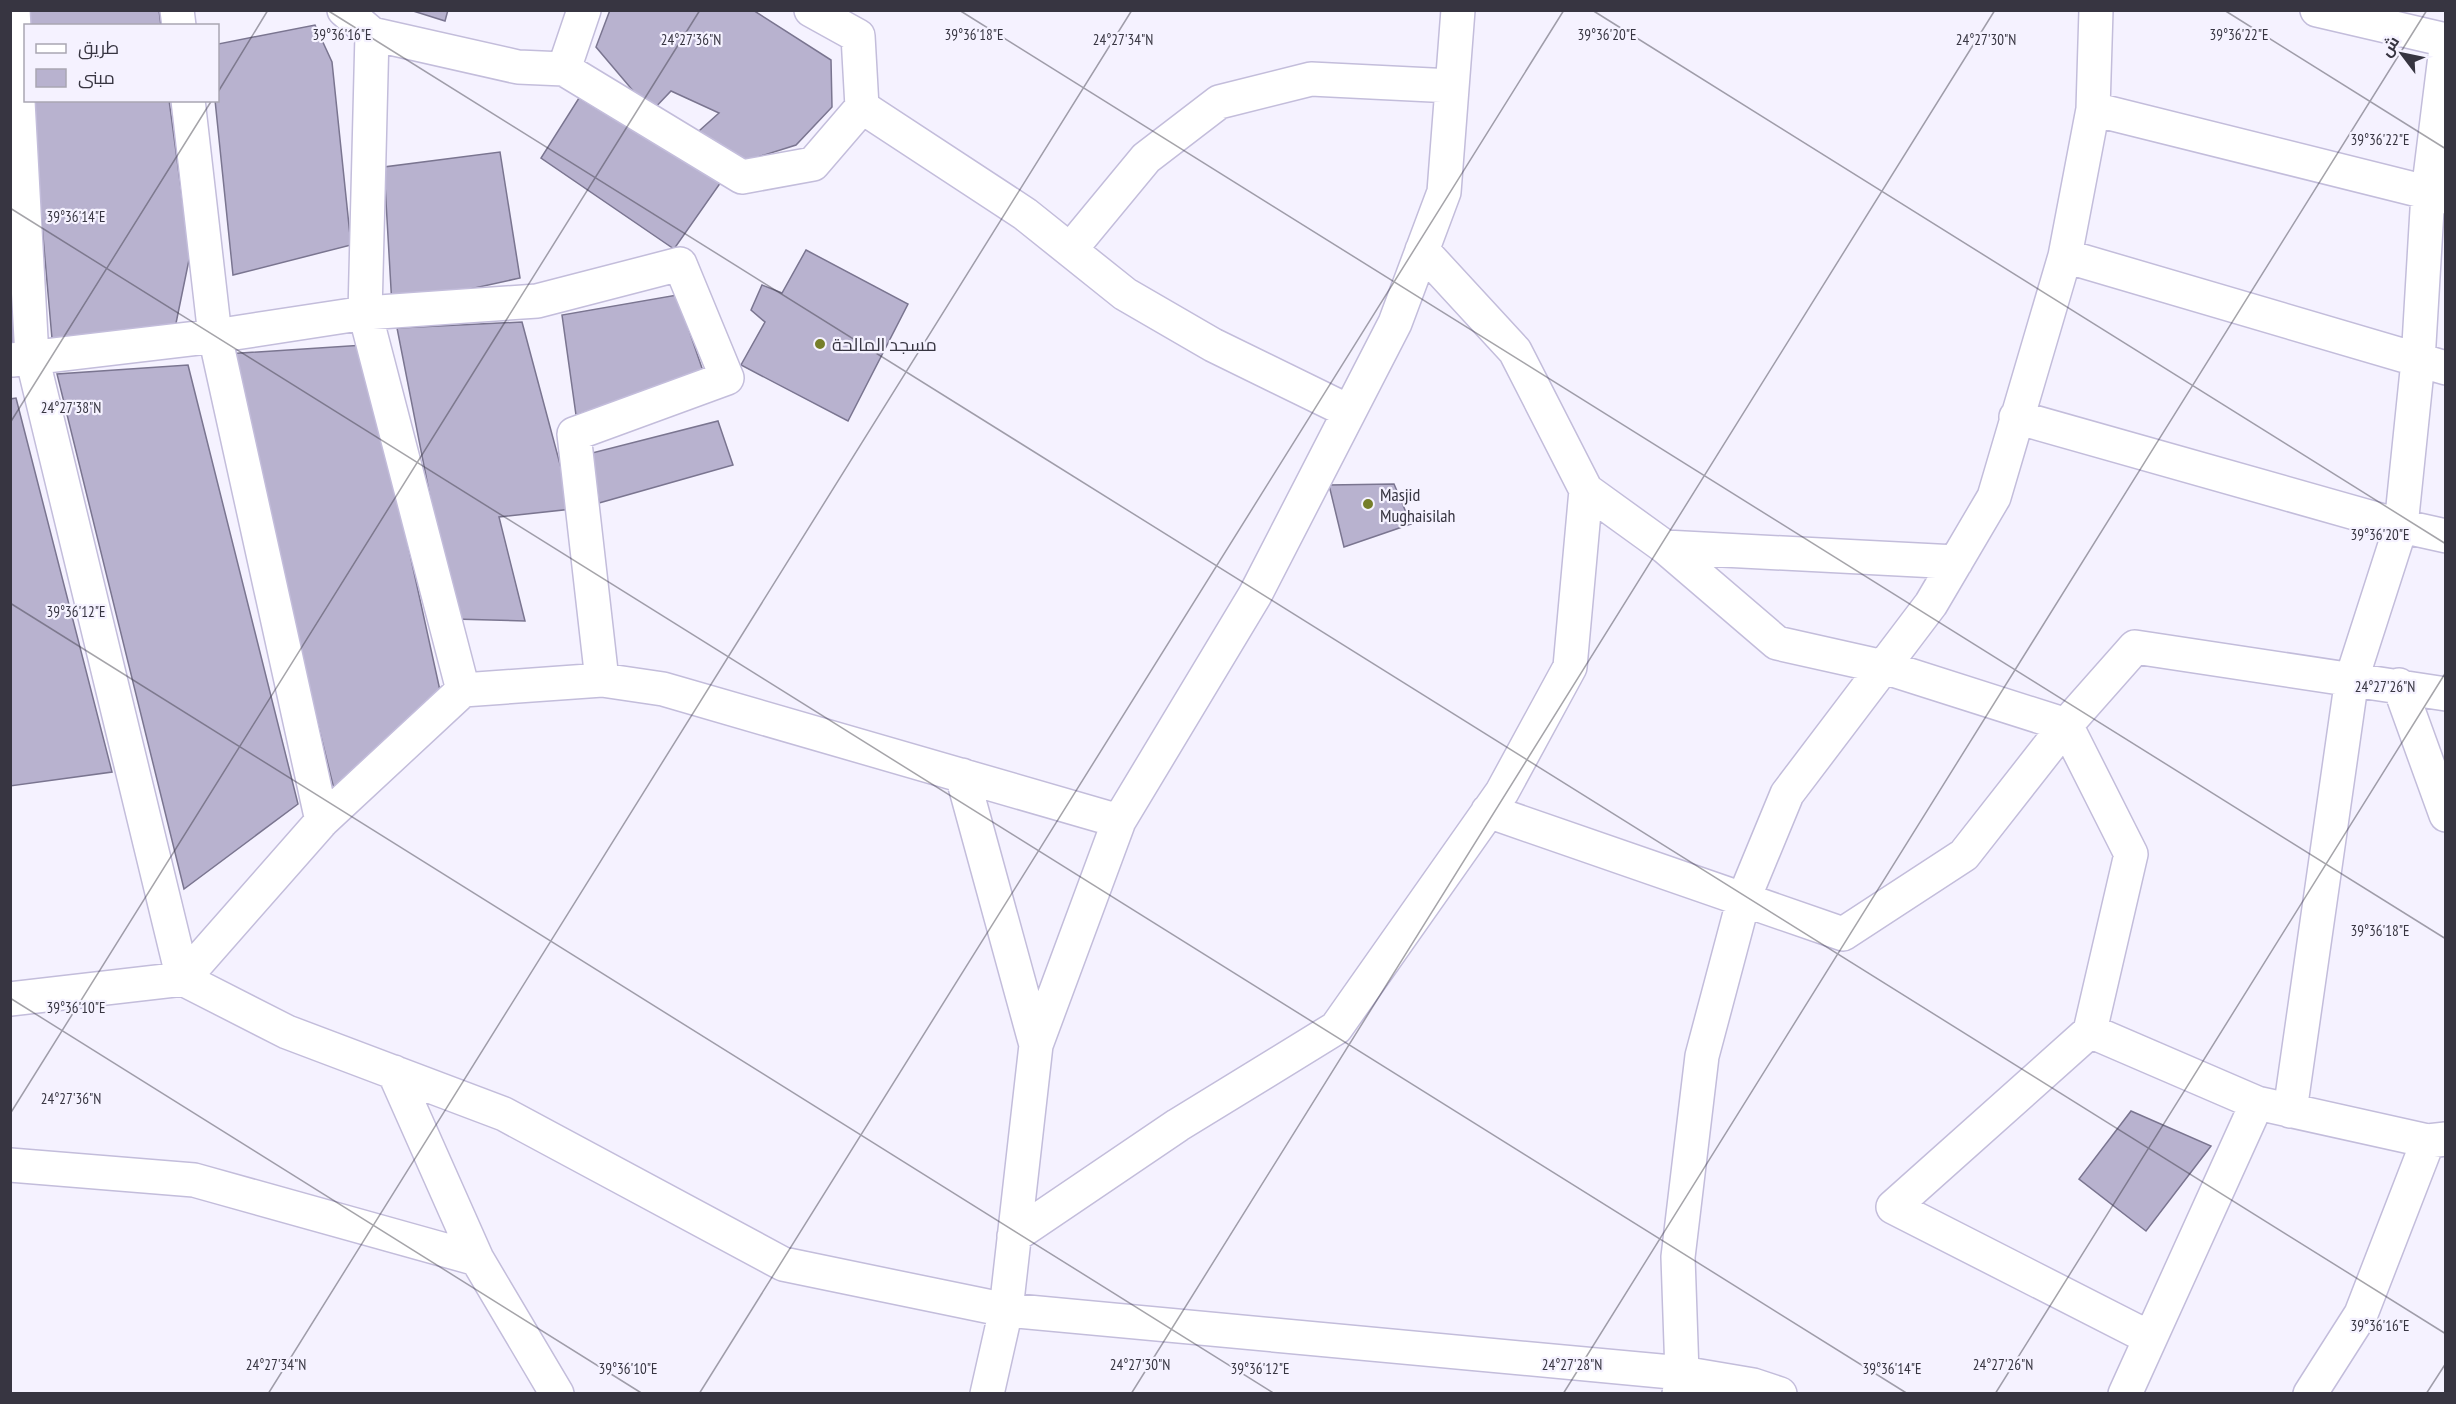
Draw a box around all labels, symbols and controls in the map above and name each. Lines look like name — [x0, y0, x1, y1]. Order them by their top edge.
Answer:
legend — [24, 24, 219, 102]
north arrow — [2372, 24, 2432, 84]
text: 39°36'16"E — [312, 25, 372, 44]
text: 39°36'18"E — [944, 25, 1004, 44]
text: 39°36'20"E — [1577, 25, 1637, 44]
text: 39°36'22"E — [2209, 25, 2269, 44]
text: 24°27'36"N — [661, 30, 721, 49]
text: 24°27'34"N — [1093, 30, 1153, 49]
text: 24°27'30"N — [1956, 30, 2016, 49]
text: ش — [2375, 32, 2403, 60]
text: طريق — [78, 36, 119, 60]
text: مبنى — [78, 66, 115, 89]
text: 39°36'22"E — [2350, 130, 2410, 149]
text: 39°36'14"E — [46, 207, 106, 226]
place label: مسجد المالحة — [832, 333, 937, 356]
marker: مسجد المالحة — [813, 337, 827, 351]
text: 24°27'38"N — [41, 398, 101, 417]
place label: Masjid Mughaisilah — [1380, 483, 1455, 527]
marker: Masjid Mughaisilah — [1361, 497, 1375, 511]
text: 39°36'20"E — [2350, 525, 2410, 544]
text: 39°36'12"E — [46, 602, 106, 621]
text: 24°27'26"N — [2355, 677, 2415, 696]
text: 39°36'18"E — [2350, 921, 2410, 940]
text: 39°36'10"E — [46, 998, 106, 1017]
text: 24°27'36"N — [41, 1089, 101, 1108]
text: 39°36'16"E — [2350, 1316, 2410, 1335]
text: 24°27'34"N — [246, 1355, 306, 1374]
text: 24°27'30"N — [1110, 1355, 1170, 1374]
text: 24°27'28"N — [1542, 1355, 1602, 1374]
text: 24°27'26"N — [1973, 1355, 2033, 1374]
text: 39°36'10"E — [598, 1359, 658, 1378]
text: 39°36'12"E — [1230, 1359, 1290, 1378]
text: 39°36'14"E — [1862, 1359, 1922, 1378]

